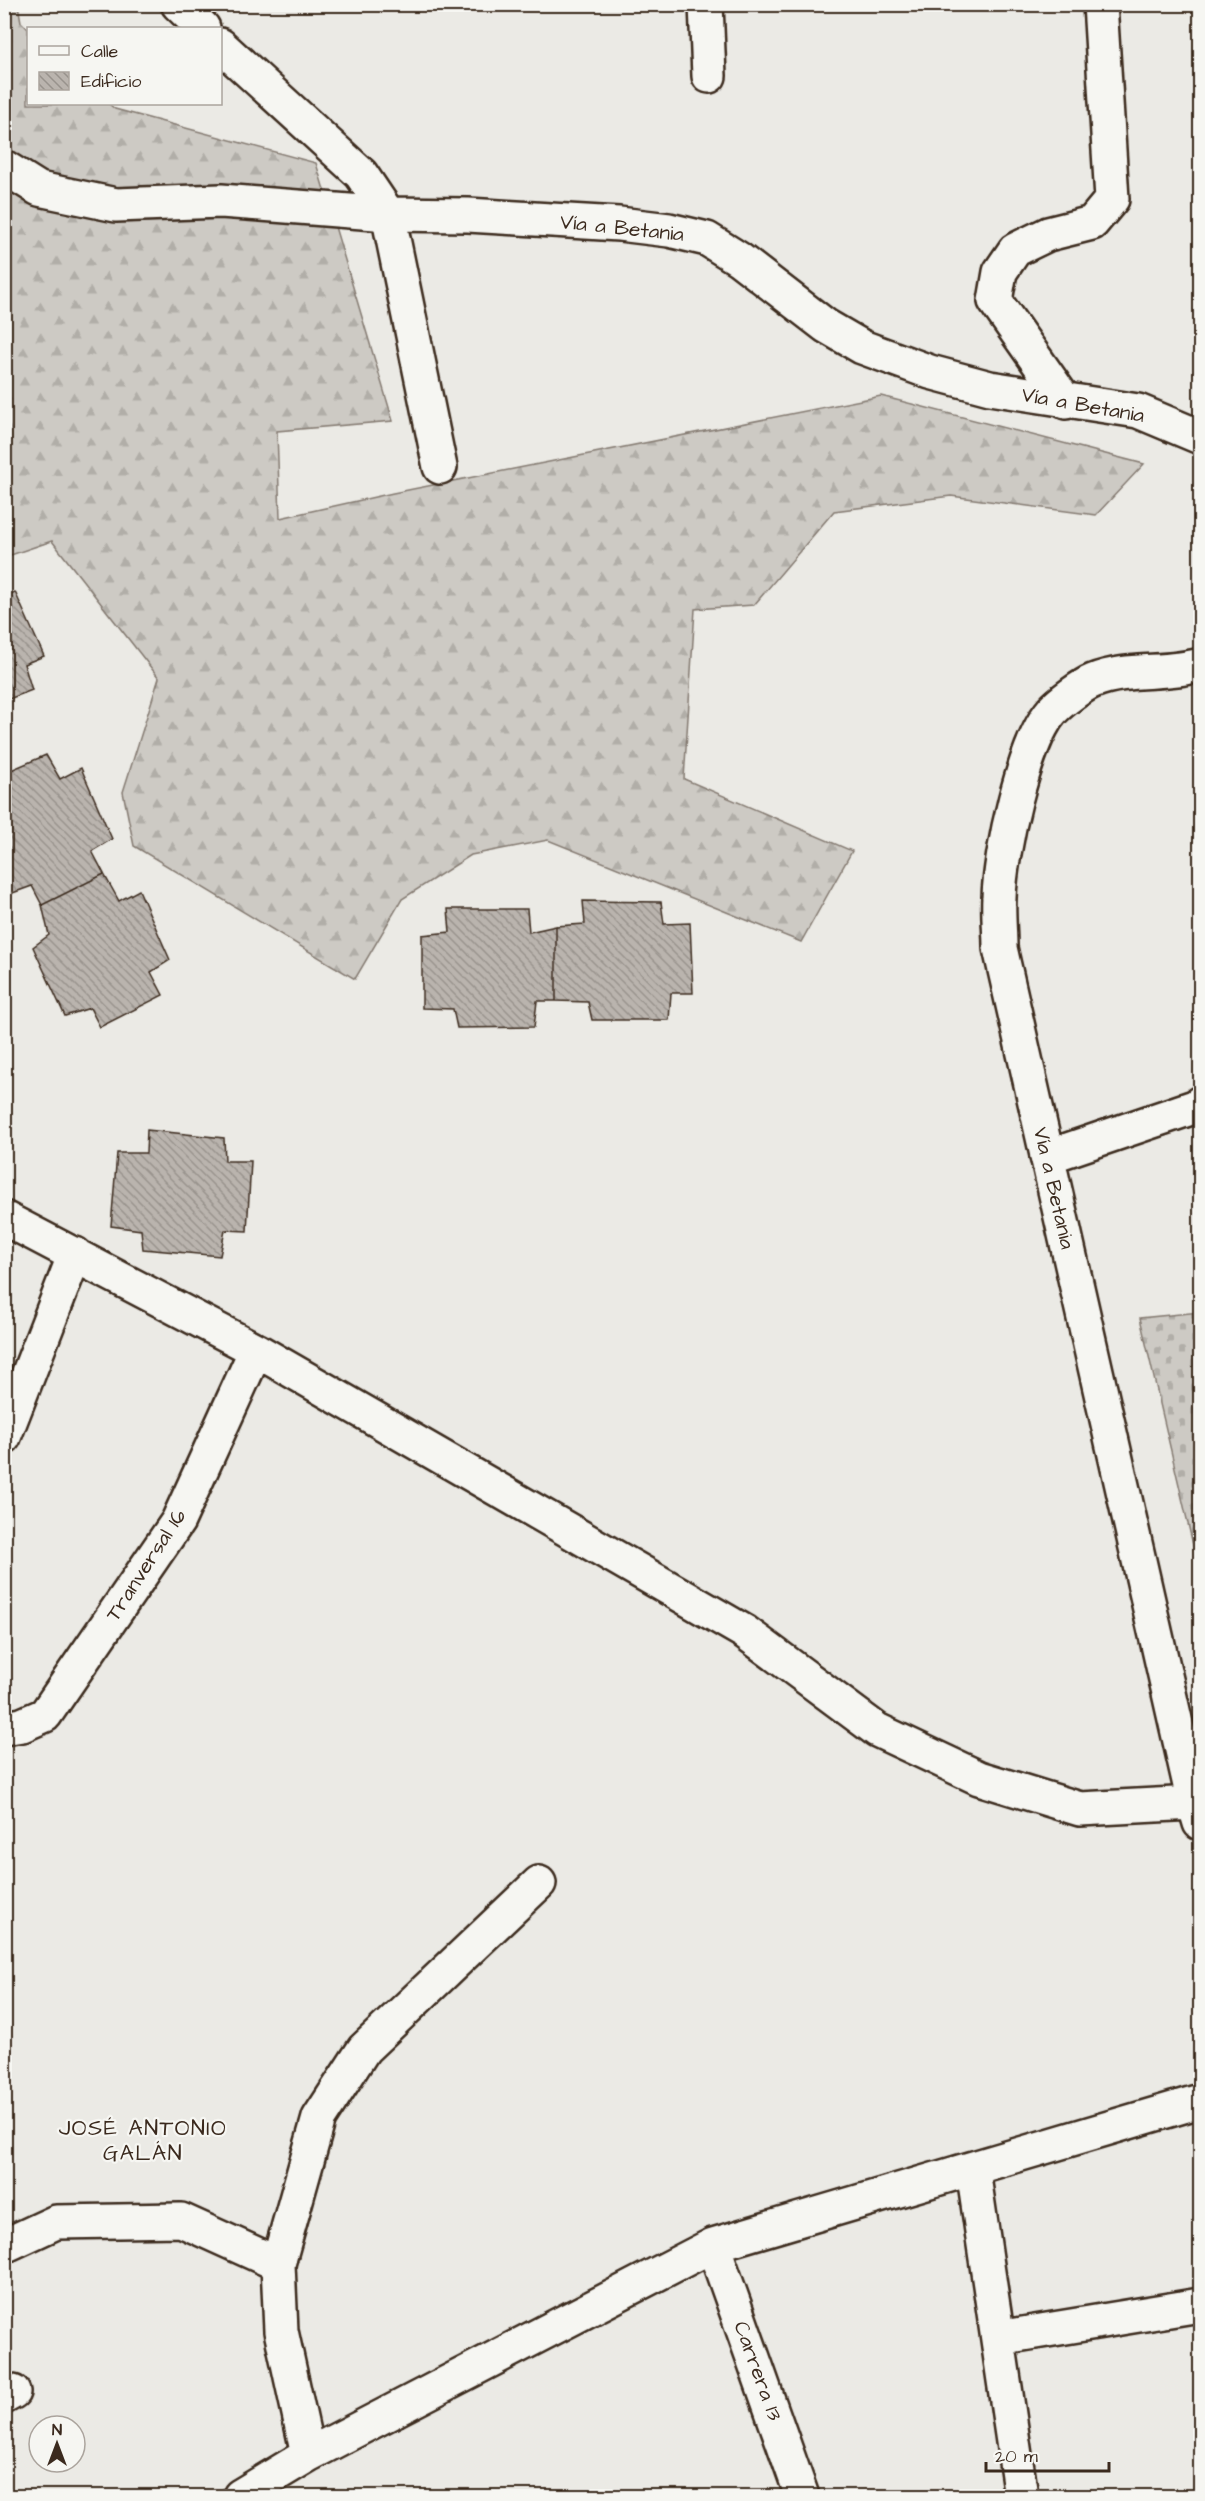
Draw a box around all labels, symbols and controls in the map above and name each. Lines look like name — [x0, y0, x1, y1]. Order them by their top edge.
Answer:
legend — [27, 27, 222, 105]
text: Calle — [81, 39, 119, 64]
text: Edificio — [81, 69, 141, 94]
street label: Vía a Betania — [559, 207, 686, 249]
street label: Vía a Betania — [1019, 380, 1147, 430]
street label: Vía a Betania — [1026, 1124, 1082, 1252]
street label: Tranversal 16 — [99, 1503, 193, 1627]
district label: JOSÉ ANTONIO GALÁN — [59, 2113, 227, 2169]
street label: Carrera 13 — [727, 2317, 790, 2425]
north arrow — [27, 2414, 87, 2474]
text: N — [52, 2419, 62, 2441]
scale bar — [986, 2435, 1109, 2473]
text: 20 m — [995, 2444, 1038, 2469]

